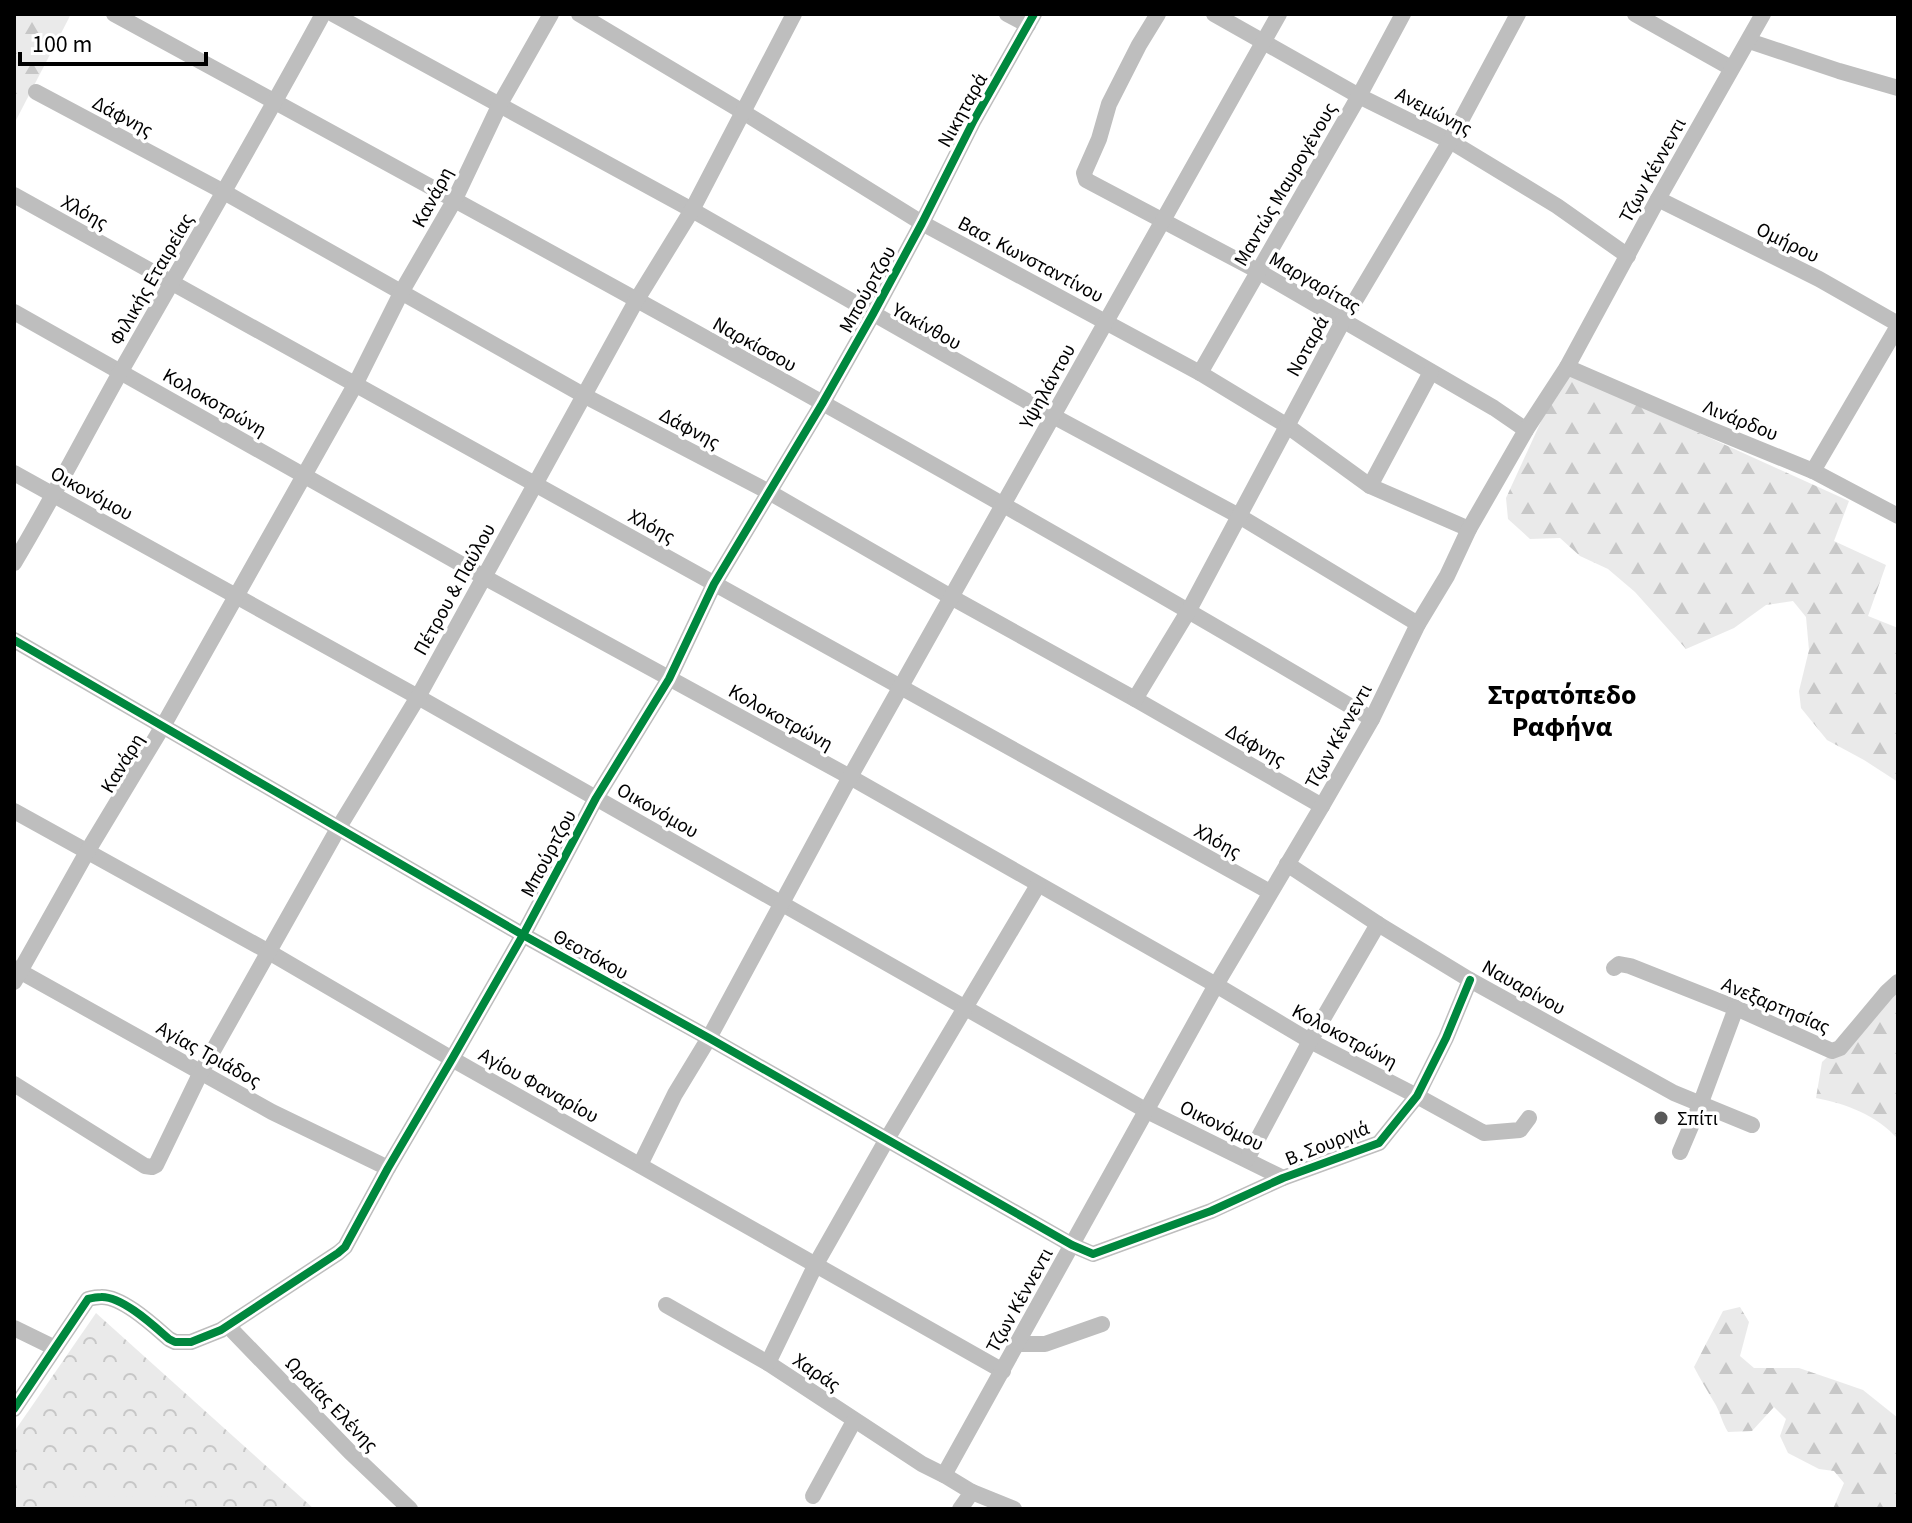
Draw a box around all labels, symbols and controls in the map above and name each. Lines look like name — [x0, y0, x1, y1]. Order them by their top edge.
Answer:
scale bar — [20, 16, 206, 66]
text: 100 m — [32, 27, 92, 62]
street label: Νικηταρά — [931, 68, 995, 153]
street label: Ανεμώνης — [1390, 81, 1477, 143]
street label: Δάφνης — [87, 89, 158, 145]
street label: Μαντώς Μαυρογένους — [1228, 97, 1344, 272]
street label: Τζων Κέννεντι — [1612, 113, 1693, 228]
street label: Κανάρη — [405, 162, 460, 233]
street label: Χλόης — [56, 189, 113, 237]
street label: Φιλικής Εταιρείας — [103, 208, 201, 351]
street label: Βασ. Κωνσταντίνου — [953, 210, 1108, 310]
street label: Ομήρου — [1751, 216, 1824, 270]
street label: Μπούρτζου — [832, 241, 903, 338]
street label: Μαργαρίτας — [1263, 245, 1366, 321]
street label: Υακίνθου — [886, 296, 966, 357]
street label: Ναρκίσσου — [707, 310, 802, 380]
street label: Νοταρά — [1280, 311, 1336, 382]
street label: Υψηλάντου — [1013, 339, 1083, 435]
street label: Κολοκοτρώνη — [157, 362, 272, 444]
street label: Λινάρδου — [1699, 393, 1782, 449]
street label: Δάφνης — [654, 401, 725, 457]
street label: Οικονόμου — [45, 460, 138, 528]
street label: Χλόης — [623, 503, 680, 551]
street label: Πέτρου & Παύλου — [407, 518, 503, 661]
district label: Στρατόπεδο Ραφήνα — [1487, 675, 1637, 747]
street label: Κολοκοτρώνη — [723, 678, 838, 758]
street label: Τζων Κέννεντι — [1298, 679, 1379, 794]
street label: Δάφνης — [1220, 717, 1291, 774]
street label: Κανάρη — [94, 728, 152, 799]
street label: Οικονόμου — [611, 776, 704, 846]
street label: Μπούρτζου — [514, 805, 584, 902]
street label: Χλόης — [1189, 818, 1246, 866]
street label: Θεοτόκου — [548, 923, 633, 987]
street label: Ναυαρίνου — [1477, 953, 1570, 1022]
street label: Ανεξαρτησίας — [1717, 971, 1834, 1041]
street label: Κολοκοτρώνη — [1287, 997, 1402, 1076]
street label: Αγίας Τριάδος — [151, 1015, 266, 1095]
street label: Αγίου Φαναρίου — [473, 1041, 604, 1130]
street label: Οικονόμου — [1175, 1094, 1268, 1158]
place label: Σπίτι — [1677, 1105, 1718, 1133]
marker: Σπίτι — [1652, 1109, 1670, 1127]
street label: Β. Σουργιά — [1281, 1114, 1374, 1174]
street label: Τζων Κέννεντι — [979, 1243, 1060, 1358]
street label: Χαράς — [787, 1347, 846, 1399]
street label: Ωραίας Ελένης — [278, 1351, 384, 1459]

